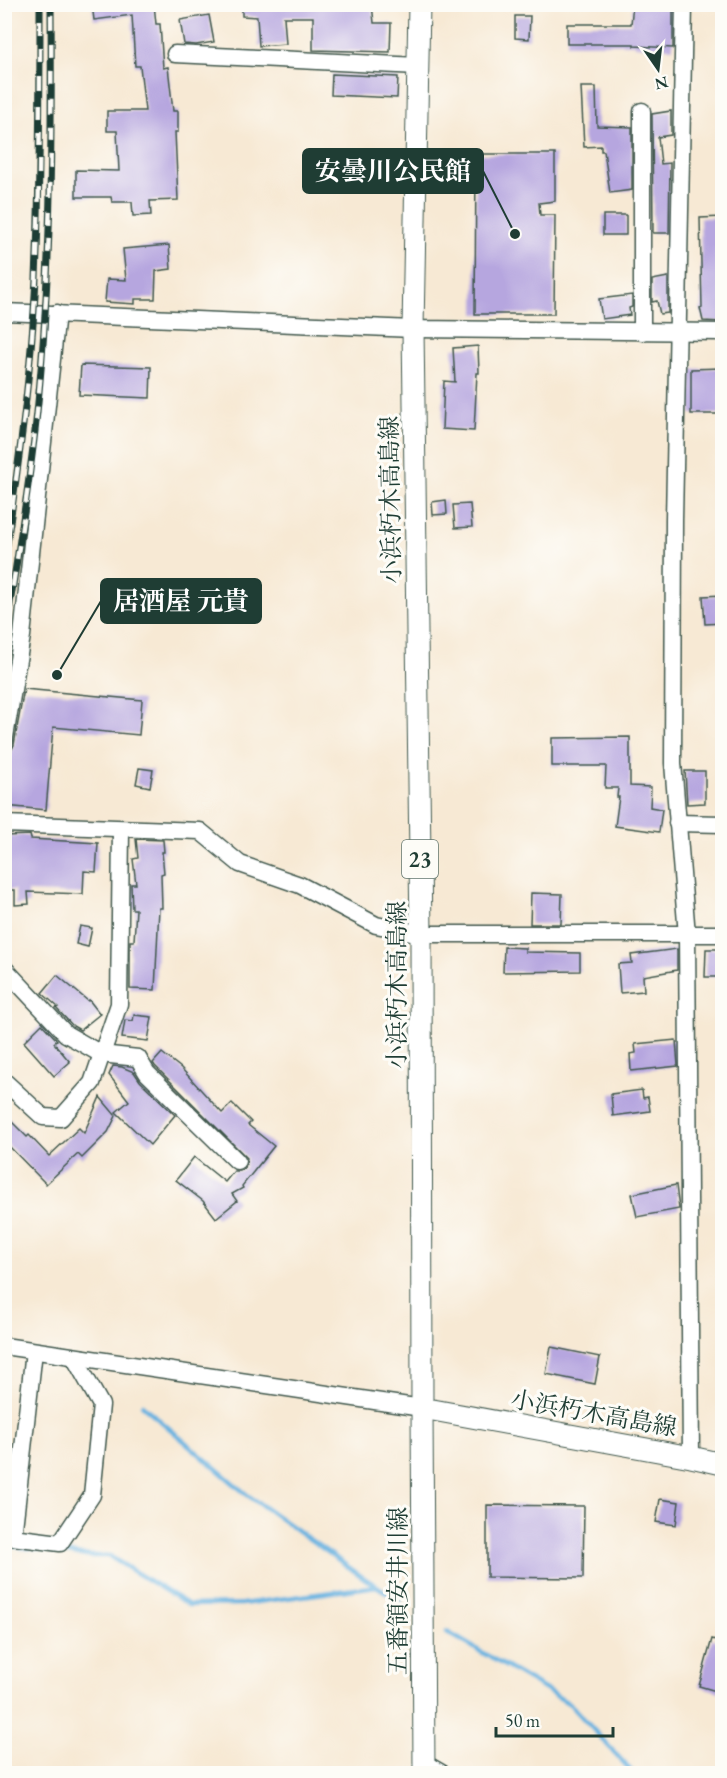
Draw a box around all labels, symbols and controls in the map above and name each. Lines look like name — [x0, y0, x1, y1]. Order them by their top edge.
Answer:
north arrow — [628, 39, 688, 99]
text: N — [653, 71, 670, 95]
callout: 安曇川公民館 — [303, 149, 483, 193]
text: 安曇川公民館 — [315, 154, 471, 188]
street label: 小浜朽木高島線 — [373, 416, 407, 584]
callout: 居酒屋 元貴 — [101, 579, 261, 623]
text: 居酒屋 元貴 — [113, 584, 249, 618]
road number: 23 — [402, 840, 438, 878]
street label: 小浜朽木高島線 — [381, 901, 412, 1069]
street label: 小浜朽木高島線 — [509, 1383, 679, 1443]
street label: 五番領安井川線 — [382, 1507, 413, 1675]
scale bar — [496, 1700, 613, 1738]
text: 50 m — [505, 1709, 540, 1732]

